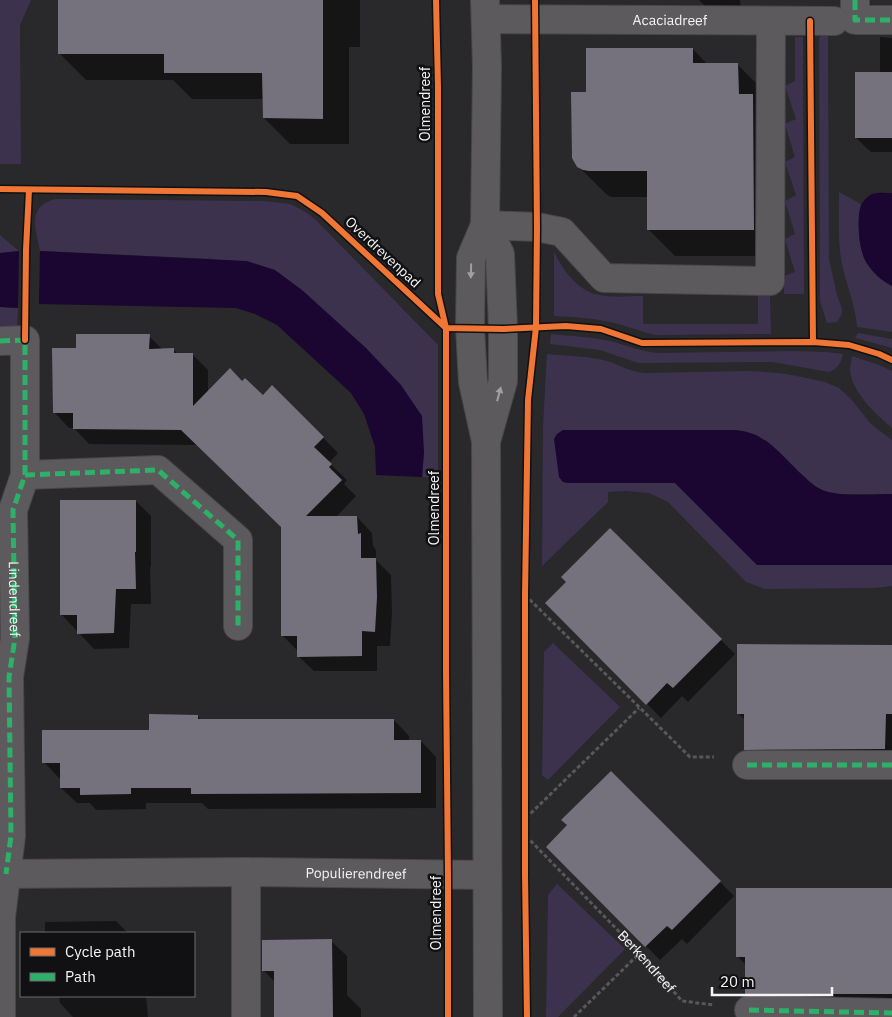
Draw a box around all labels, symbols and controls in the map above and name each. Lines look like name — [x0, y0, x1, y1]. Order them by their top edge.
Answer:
street label: Acaciadreef — [633, 11, 708, 29]
street label: Olmendreef — [416, 66, 434, 141]
street label: Overdrevenpad — [342, 213, 424, 291]
one-way arrow — [467, 263, 475, 279]
one-way arrow — [496, 387, 504, 402]
street label: Olmendreef — [425, 470, 443, 545]
street label: Lindendreef — [5, 561, 24, 637]
street label: Populierendreef — [305, 864, 407, 883]
street label: Olmendreef — [427, 875, 445, 950]
street label: Berkendreef — [614, 926, 680, 997]
legend — [20, 932, 195, 997]
text: Cycle path — [65, 942, 136, 961]
scale bar — [712, 964, 832, 996]
text: Path — [65, 967, 96, 986]
text: 20 m — [720, 972, 755, 991]

